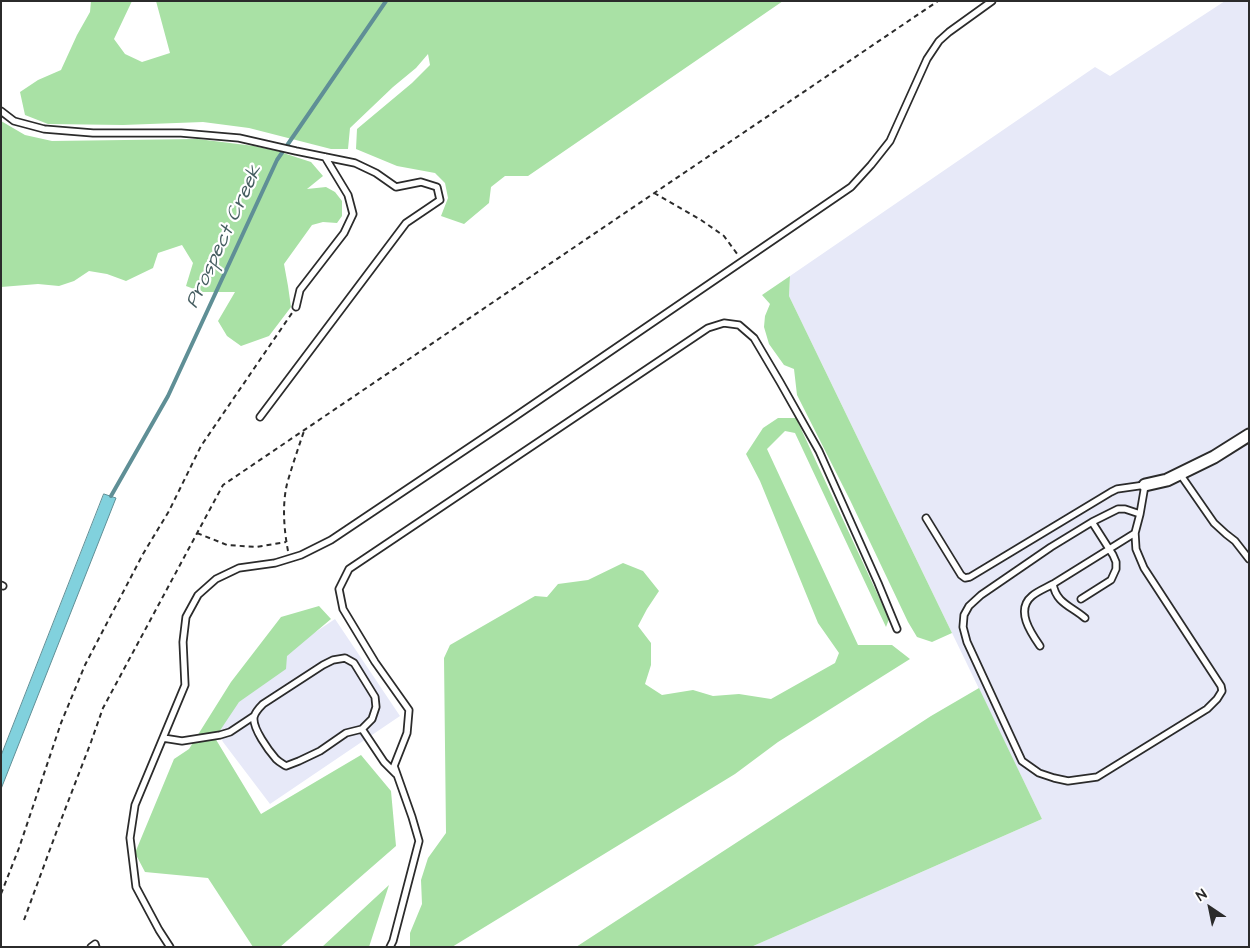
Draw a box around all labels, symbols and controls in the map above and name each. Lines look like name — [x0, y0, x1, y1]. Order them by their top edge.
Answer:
water label: Prospect Creek — [181, 162, 269, 312]
north arrow — [1185, 883, 1235, 933]
text: N — [1192, 885, 1211, 906]

